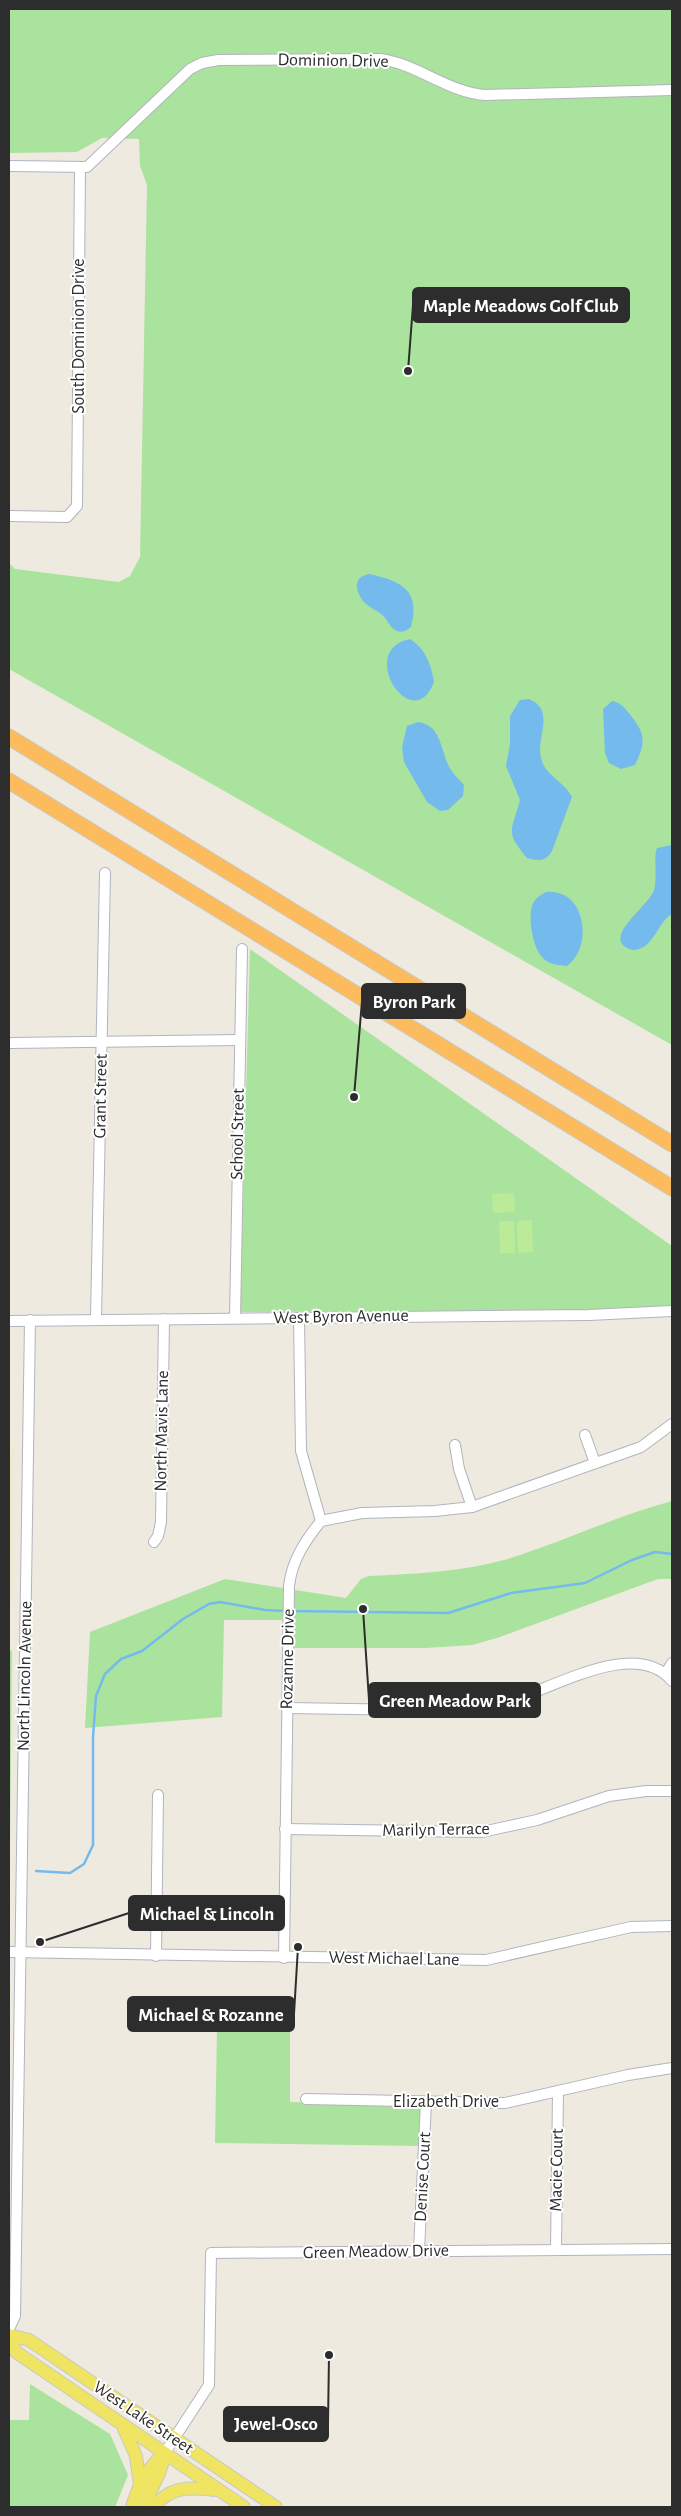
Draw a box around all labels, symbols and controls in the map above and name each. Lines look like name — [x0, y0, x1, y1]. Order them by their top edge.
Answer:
street label: Dominion Drive — [277, 51, 389, 71]
street label: South Dominion Drive — [70, 258, 88, 414]
callout: Maple Meadows Golf Club — [413, 288, 629, 322]
text: Maple Meadows Golf Club — [423, 297, 619, 316]
callout: Byron Park — [362, 984, 465, 1018]
text: Byron Park — [372, 993, 456, 1012]
street label: Grant Street — [91, 1053, 111, 1138]
street label: School Street — [228, 1088, 248, 1180]
street label: West Byron Avenue — [273, 1307, 409, 1327]
street label: North Mavis Lane — [152, 1370, 172, 1492]
street label: North Lincoln Avenue — [15, 1601, 35, 1751]
street label: Rozanne Drive — [278, 1609, 298, 1709]
callout: Green Meadow Park — [369, 1683, 540, 1717]
text: Green Meadow Park — [379, 1692, 531, 1711]
street label: Marilyn Terrace — [382, 1820, 490, 1840]
callout: Michael & Lincoln — [129, 1896, 284, 1930]
text: Michael & Lincoln — [140, 1905, 274, 1924]
street label: West Michael Lane — [328, 1949, 460, 1969]
callout: Michael & Rozanne — [128, 1997, 294, 2031]
text: Michael & Rozanne — [138, 2006, 284, 2025]
street label: Elizabeth Drive — [393, 2093, 499, 2111]
street label: Macie Court — [547, 2128, 567, 2212]
street label: Denise Court — [412, 2131, 434, 2222]
street label: Green Meadow Drive — [303, 2242, 449, 2262]
street label: West Lake Street — [90, 2378, 196, 2458]
callout: Jewel-Osco — [224, 2407, 328, 2441]
text: Jewel-Osco — [234, 2415, 318, 2434]

